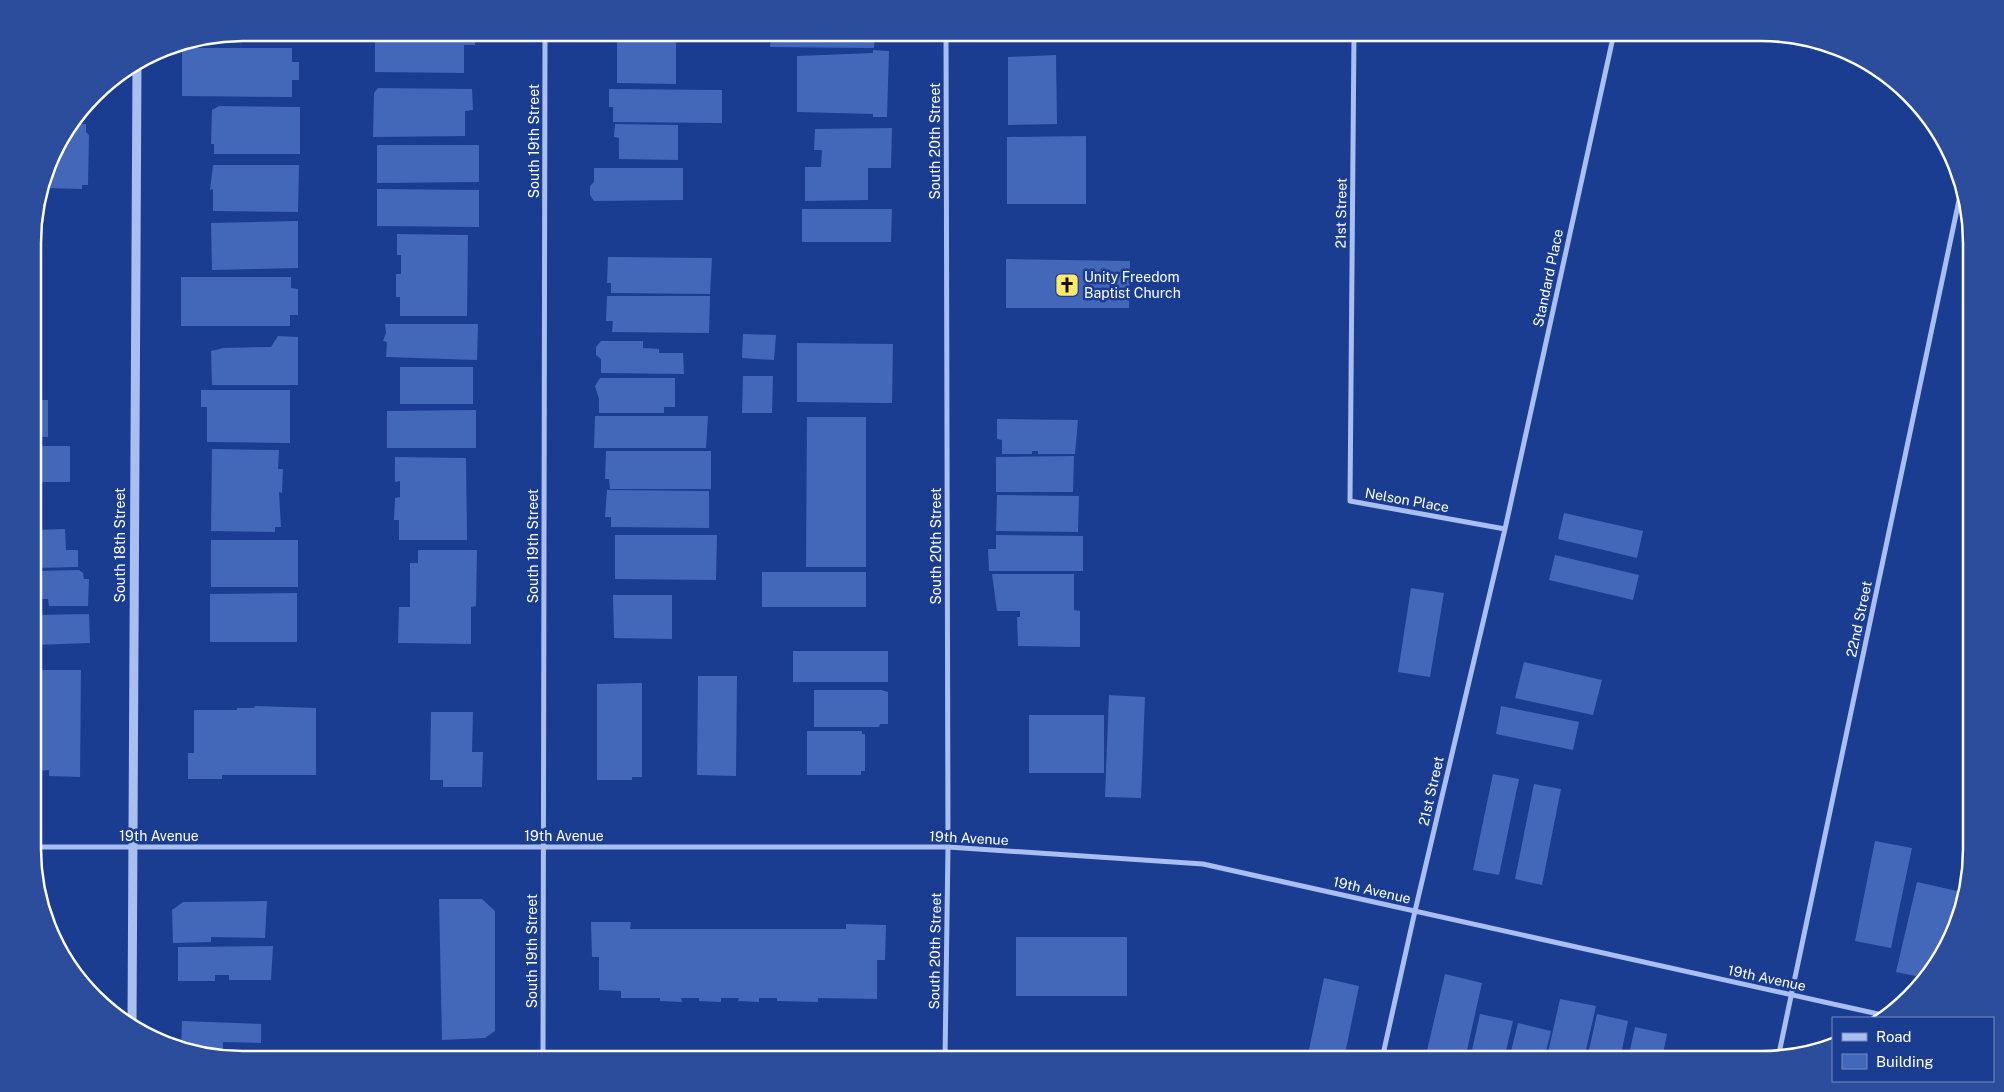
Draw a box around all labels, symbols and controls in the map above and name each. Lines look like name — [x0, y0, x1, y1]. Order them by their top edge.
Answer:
street label: South 20th Street — [927, 82, 943, 200]
street label: South 19th Street — [526, 84, 542, 198]
street label: 21st Street — [1332, 178, 1350, 248]
street label: Standard Place — [1530, 227, 1566, 329]
place label: Unity Freedom Baptist Church — [1084, 269, 1181, 301]
church icon: Unity Freedom Baptist Church — [1054, 272, 1080, 298]
street label: Nelson Place — [1364, 485, 1450, 515]
street label: South 20th Street — [928, 487, 944, 605]
street label: South 18th Street — [112, 488, 128, 602]
street label: South 19th Street — [525, 489, 541, 603]
street label: 22nd Street — [1843, 579, 1875, 659]
street label: 21st Street — [1415, 755, 1447, 827]
street label: 19th Avenue — [119, 828, 199, 844]
street label: 19th Avenue — [524, 828, 604, 844]
street label: 19th Avenue — [929, 828, 1009, 848]
street label: 19th Avenue — [1331, 873, 1413, 907]
street label: South 20th Street — [926, 892, 944, 1010]
street label: South 19th Street — [524, 894, 540, 1008]
street label: 19th Avenue — [1726, 962, 1808, 994]
legend — [1832, 1017, 1994, 1082]
text: Road — [1876, 1028, 1912, 1045]
text: Building — [1876, 1053, 1934, 1070]

